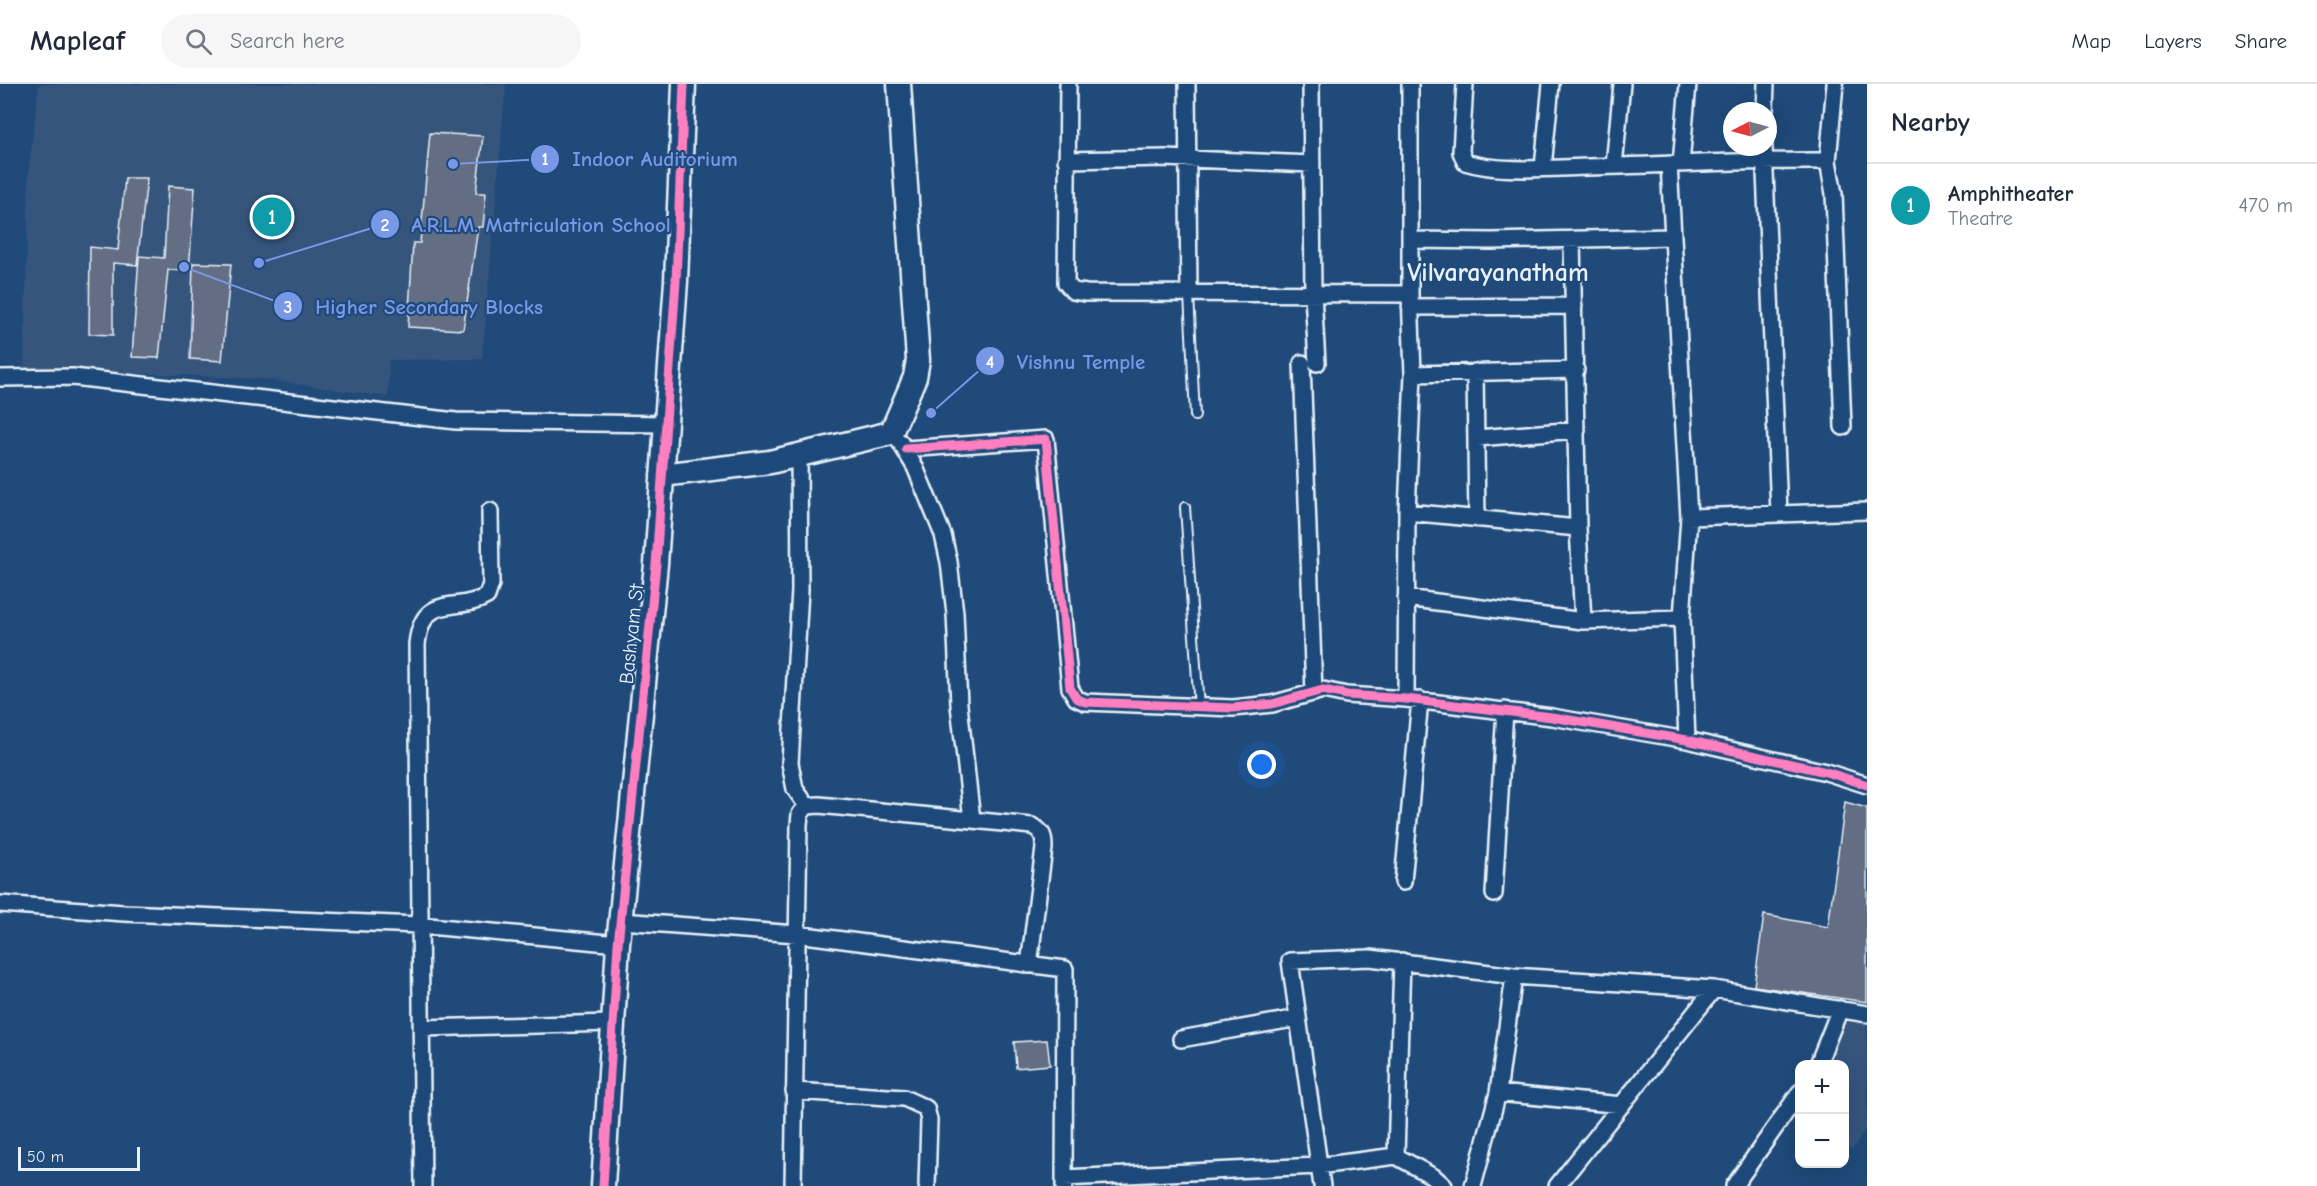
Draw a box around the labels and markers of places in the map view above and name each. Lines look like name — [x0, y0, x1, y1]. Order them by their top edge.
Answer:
callout: Indoor Auditorium — [530, 140, 750, 179]
pin: 1 — [252, 194, 292, 240]
callout: A.R.L.M. Matriculation School — [370, 205, 683, 244]
callout: Higher Secondary Blocks — [273, 287, 555, 326]
callout: Vishnu Temple — [975, 342, 1157, 381]

